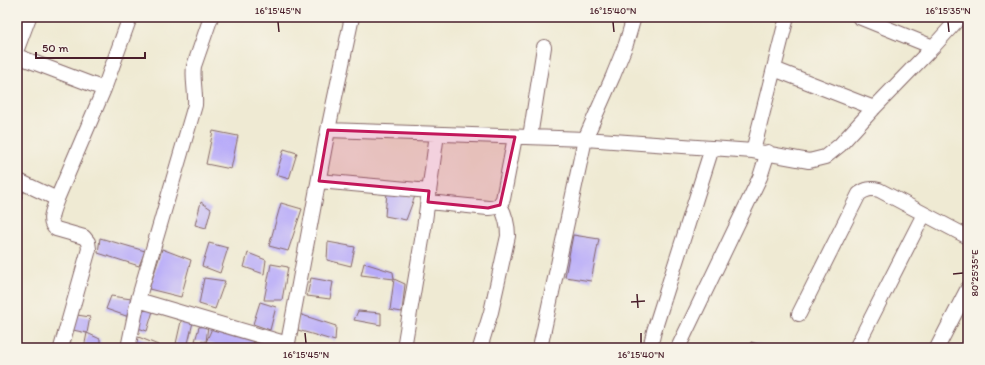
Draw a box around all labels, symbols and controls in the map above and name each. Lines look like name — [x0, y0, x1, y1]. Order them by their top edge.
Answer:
text: 16°15'45"N — [255, 4, 301, 17]
text: 16°15'40"N — [589, 4, 637, 17]
text: 16°15'35"N — [925, 4, 971, 17]
scale bar — [36, 34, 145, 60]
text: 50 m — [42, 41, 68, 55]
text: 80°25'35"E — [968, 249, 981, 296]
text: 16°15'45"N — [283, 348, 329, 361]
text: 16°15'40"N — [617, 348, 665, 361]

